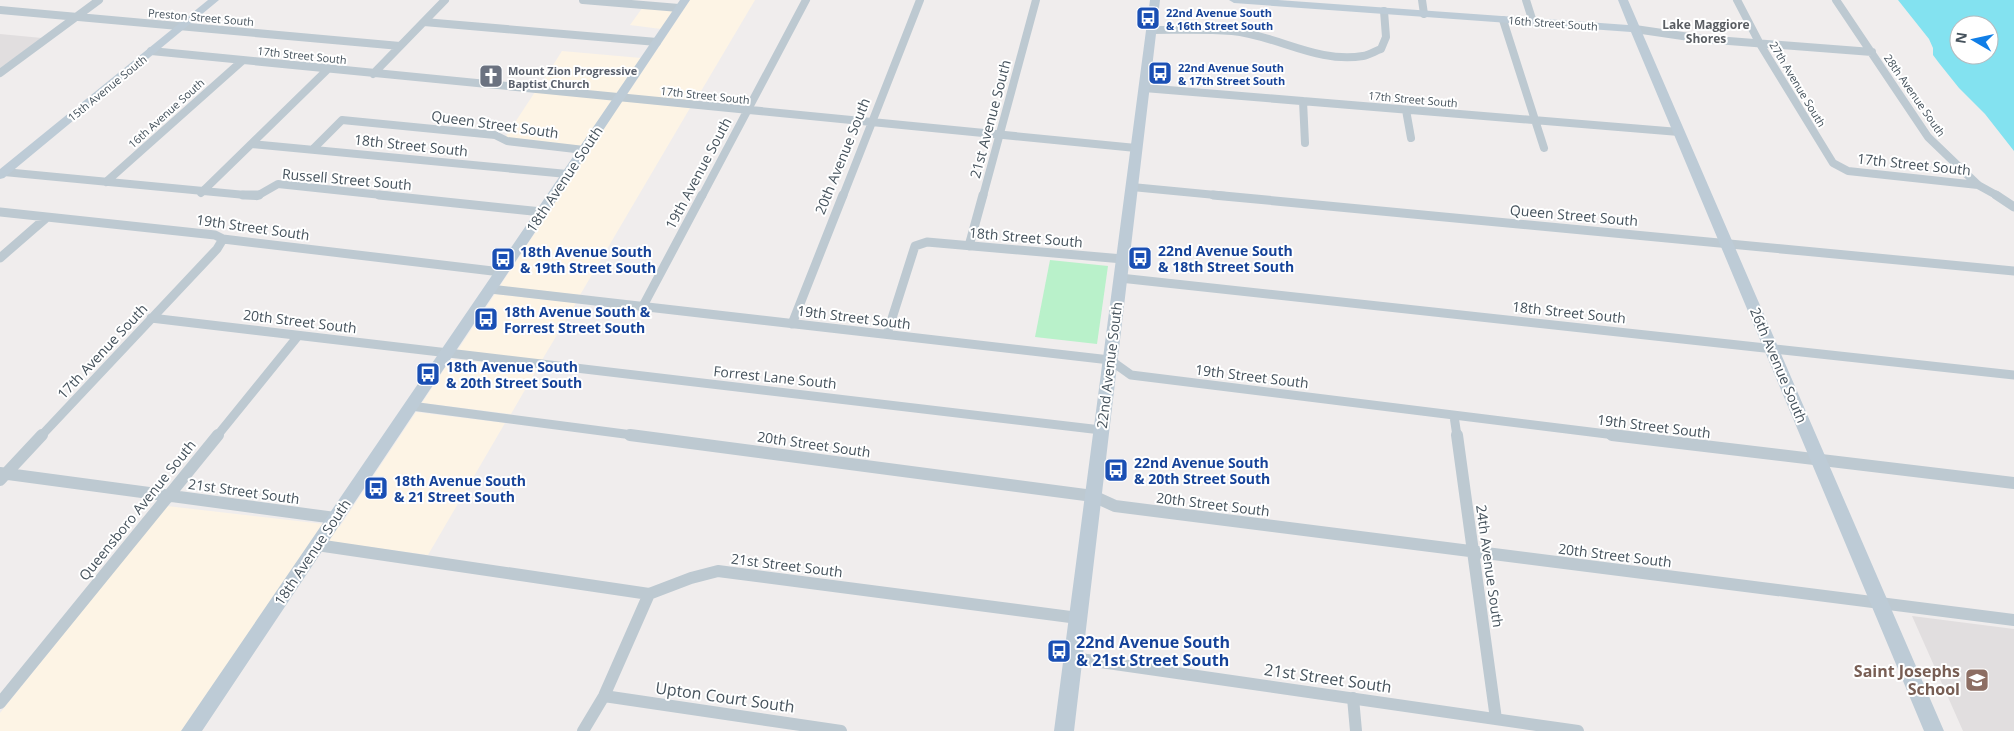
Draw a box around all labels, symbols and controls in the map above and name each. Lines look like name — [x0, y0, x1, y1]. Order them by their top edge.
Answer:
street label: Preston Street South — [147, 5, 255, 29]
bus stop icon: 22nd Avenue South & 16th Street South — [1135, 5, 1161, 31]
place label: 22nd Avenue South & 16th Street South — [1166, 5, 1273, 33]
street label: 16th Street South — [1508, 12, 1598, 34]
north arrow — [1949, 15, 1999, 65]
district label: Lake Maggiore Shores — [1662, 16, 1750, 47]
text: N — [1950, 31, 1971, 45]
street label: 27th Avenue South — [1767, 38, 1829, 130]
street label: 17th Street South — [257, 43, 347, 67]
street label: 28th Avenue South — [1881, 51, 1949, 139]
street label: 15th Avenue South — [64, 52, 150, 124]
street label: 21st Avenue South — [965, 58, 1015, 180]
bus stop icon: 22nd Avenue South & 17th Street South — [1147, 60, 1173, 86]
place label: 22nd Avenue South & 17th Street South — [1178, 60, 1285, 88]
church icon: Mount Zion Progressive Baptist Church — [478, 63, 504, 89]
place label: Mount Zion Progressive Baptist Church — [508, 63, 638, 91]
street label: 16th Avenue South — [125, 75, 207, 151]
street label: 17th Street South — [660, 83, 750, 107]
street label: 17th Street South — [1368, 88, 1458, 110]
street label: 20th Avenue South — [810, 95, 874, 217]
street label: Queen Street South — [430, 106, 560, 142]
street label: 19th Avenue South — [661, 114, 735, 232]
street label: 18th Avenue South — [521, 122, 607, 236]
street label: 18th Street South — [353, 130, 469, 160]
street label: 17th Street South — [1856, 149, 1972, 179]
street label: Russell Street South — [281, 164, 413, 194]
street label: Queen Street South — [1509, 200, 1639, 230]
street label: 19th Street South — [195, 210, 311, 244]
street label: 18th Street South — [968, 223, 1084, 251]
place label: 22nd Avenue South & 18th Street South — [1158, 241, 1294, 276]
place label: 18th Avenue South & 19th Street South — [520, 242, 656, 277]
bus stop icon: 22nd Avenue South & 18th Street South — [1127, 245, 1153, 271]
bus stop icon: 18th Avenue South & 19th Street South — [490, 246, 516, 272]
street label: 18th Street South — [1511, 297, 1627, 327]
street label: 17th Avenue South — [53, 299, 151, 403]
street label: 19th Street South — [796, 301, 912, 333]
street label: 22nd Avenue South — [1092, 301, 1126, 429]
place label: 18th Avenue South & Forrest Street South — [504, 302, 651, 337]
street label: 26th Avenue South — [1746, 304, 1812, 426]
street label: 20th Street South — [242, 305, 358, 337]
bus stop icon: 18th Avenue South & Forrest Street South — [473, 306, 499, 332]
place label: 18th Avenue South & 20th Street South — [446, 357, 582, 392]
street label: 19th Street South — [1194, 360, 1310, 392]
bus stop icon: 18th Avenue South & 20th Street South — [415, 361, 441, 387]
street label: Forrest Lane South — [713, 361, 837, 393]
street label: 19th Street South — [1596, 410, 1712, 442]
street label: 20th Street South — [756, 427, 872, 461]
street label: Queensboro Avenue South — [74, 436, 200, 584]
place label: 22nd Avenue South & 20th Street South — [1134, 453, 1270, 488]
bus stop icon: 22nd Avenue South & 20th Street South — [1103, 457, 1129, 483]
place label: 18th Avenue South & 21 Street South — [394, 471, 526, 506]
street label: 21st Street South — [187, 474, 301, 508]
bus stop icon: 18th Avenue South & 21 Street South — [363, 475, 389, 501]
street label: 20th Street South — [1155, 488, 1271, 520]
street label: 18th Avenue South — [269, 495, 355, 609]
street label: 24th Avenue South — [1472, 503, 1508, 629]
street label: 20th Street South — [1557, 539, 1673, 571]
street label: 21st Street South — [730, 549, 844, 581]
place label: 22nd Avenue South & 21st Street South — [1076, 631, 1230, 671]
bus stop icon: 22nd Avenue South & 21st Street South — [1046, 638, 1072, 664]
street label: 21st Street South — [1263, 658, 1393, 698]
place label: Saint Josephs School — [1854, 660, 1960, 700]
school or university icon: Saint Josephs School — [1964, 667, 1990, 693]
street label: Upton Court South — [654, 676, 796, 718]

